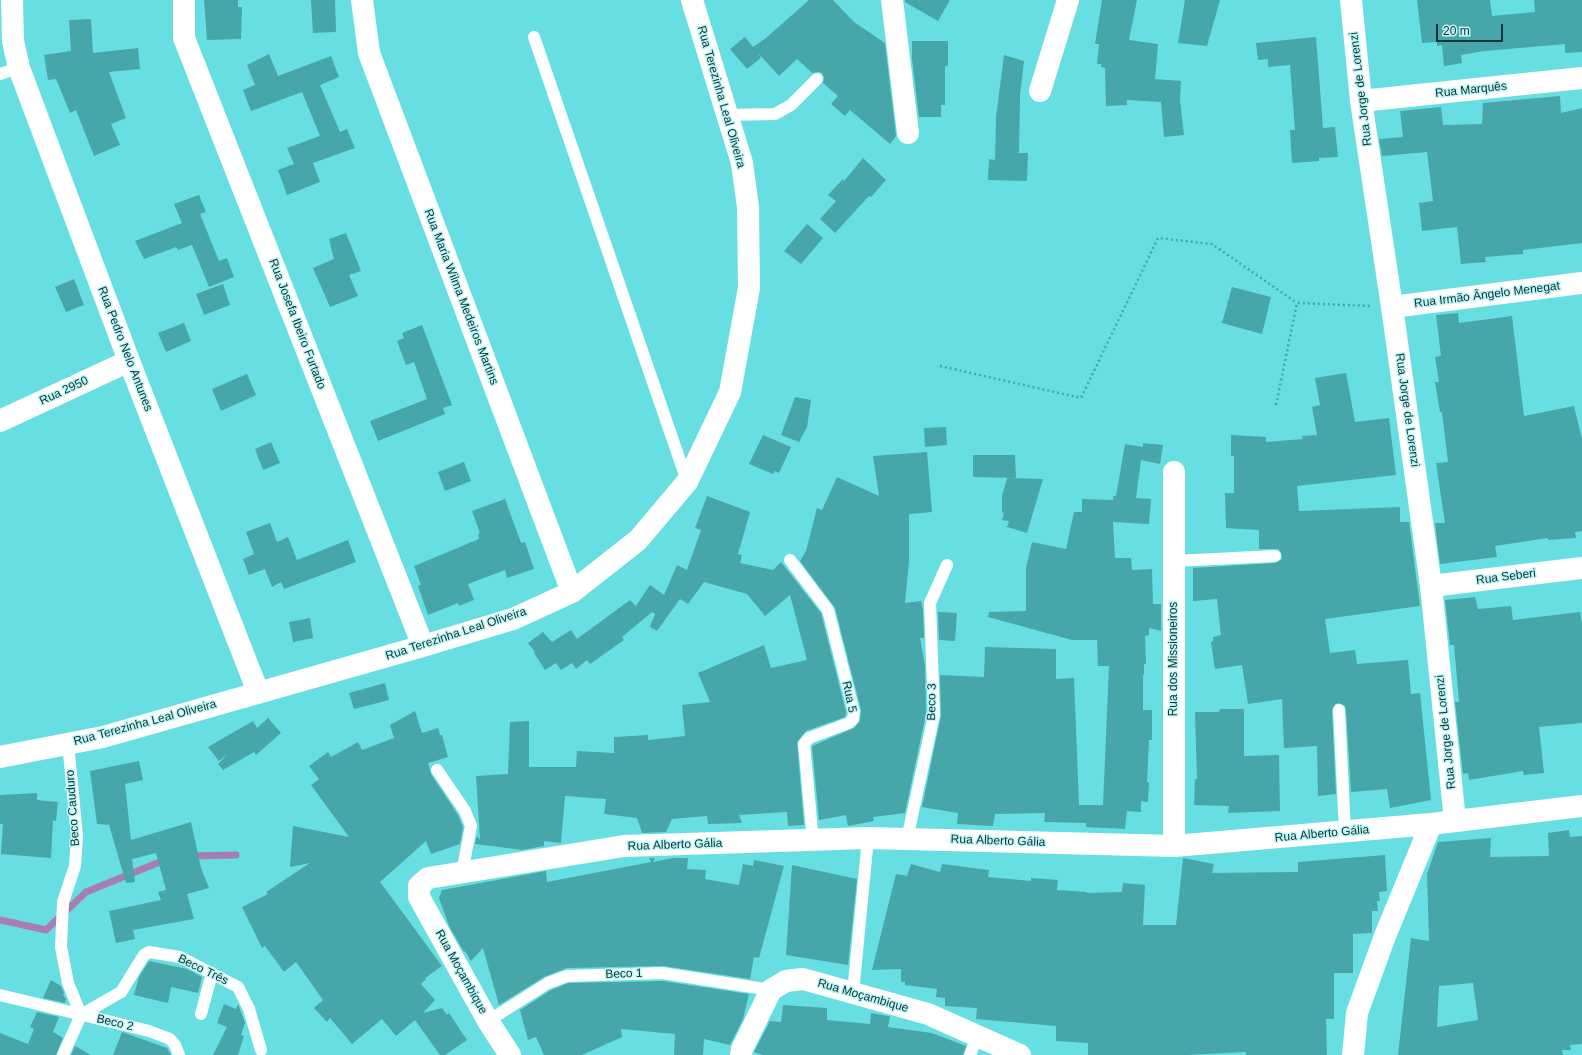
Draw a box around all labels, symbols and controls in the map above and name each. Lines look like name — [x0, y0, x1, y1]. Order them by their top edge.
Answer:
scale bar — [1438, 16, 1505, 42]
street label: Rua Terezinha Leal Oliveira — [694, 24, 748, 170]
text: 20 m — [1443, 24, 1470, 38]
street label: Rua Jorge de Lorenzi — [1347, 31, 1375, 147]
street label: Rua Marquês — [1434, 79, 1508, 101]
street label: Rua Maria Wilma Medeiros Martins — [421, 207, 501, 387]
street label: Rua Josefa Ibeiro Furtado — [265, 257, 329, 391]
street label: Rua Irmão Ângelo Menegat — [1413, 279, 1561, 311]
street label: Rua Pedro Nelo Antunes — [94, 284, 156, 414]
street label: Rua Jorge de Lorenzi — [1392, 352, 1422, 468]
street label: Rua 2950 — [37, 373, 91, 409]
street label: Rua Seberi — [1475, 566, 1537, 588]
street label: Rua dos Missioneiros — [1167, 602, 1181, 716]
street label: Rua Terezinha Leal Oliveira — [384, 604, 528, 664]
street label: Rua Jorge de Lorenzi — [1433, 674, 1459, 790]
street label: Rua 5 — [839, 680, 859, 714]
street label: Beco 3 — [924, 683, 940, 721]
street label: Rua Terezinha Leal Oliveira — [72, 697, 218, 749]
street label: Beco Cauduro — [63, 769, 83, 847]
street label: Rua Alberto Gália — [1274, 823, 1370, 845]
street label: Rua Alberto Gália — [950, 832, 1046, 850]
street label: Rua Alberto Gália — [627, 836, 723, 854]
street label: Rua Moçambique — [432, 927, 490, 1017]
street label: Beco Três — [175, 952, 231, 988]
street label: Beco 1 — [605, 966, 643, 982]
street label: Rua Moçambique — [816, 976, 910, 1016]
street label: Beco 2 — [95, 1012, 135, 1034]

